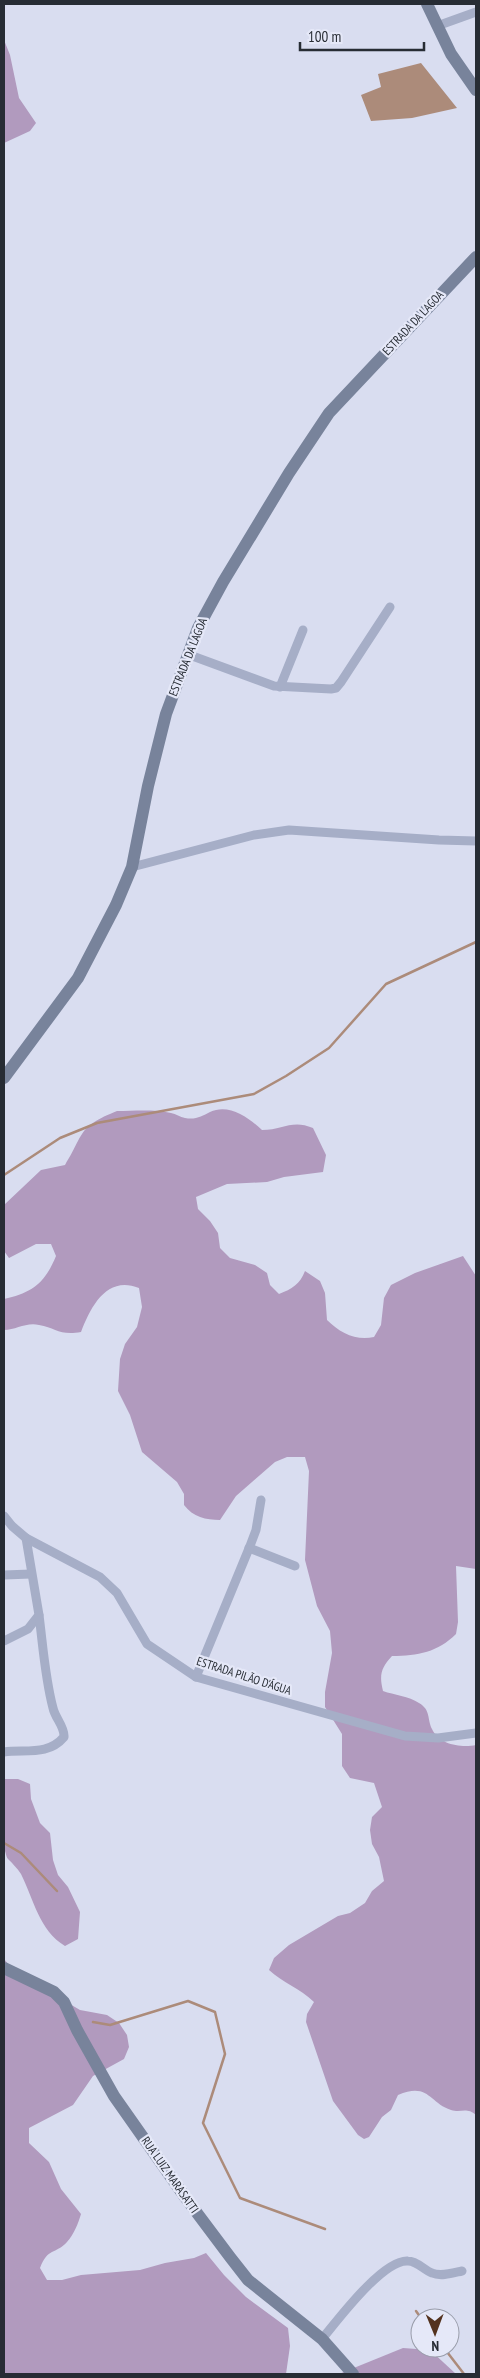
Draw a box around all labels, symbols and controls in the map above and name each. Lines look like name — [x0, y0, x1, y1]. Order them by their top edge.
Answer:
scale bar — [300, 20, 424, 52]
text: 100 m — [308, 27, 341, 46]
street label: ESTRADA DA LAGOA — [379, 287, 447, 358]
street label: ESTRADA DA LAGOA — [165, 615, 210, 698]
street label: ESTRADA PILÃO D'ÁGUA — [195, 1653, 294, 1698]
street label: RUA LUIZ MARASATTI — [139, 2134, 202, 2216]
north arrow — [410, 2308, 460, 2358]
text: N — [431, 2337, 439, 2355]

